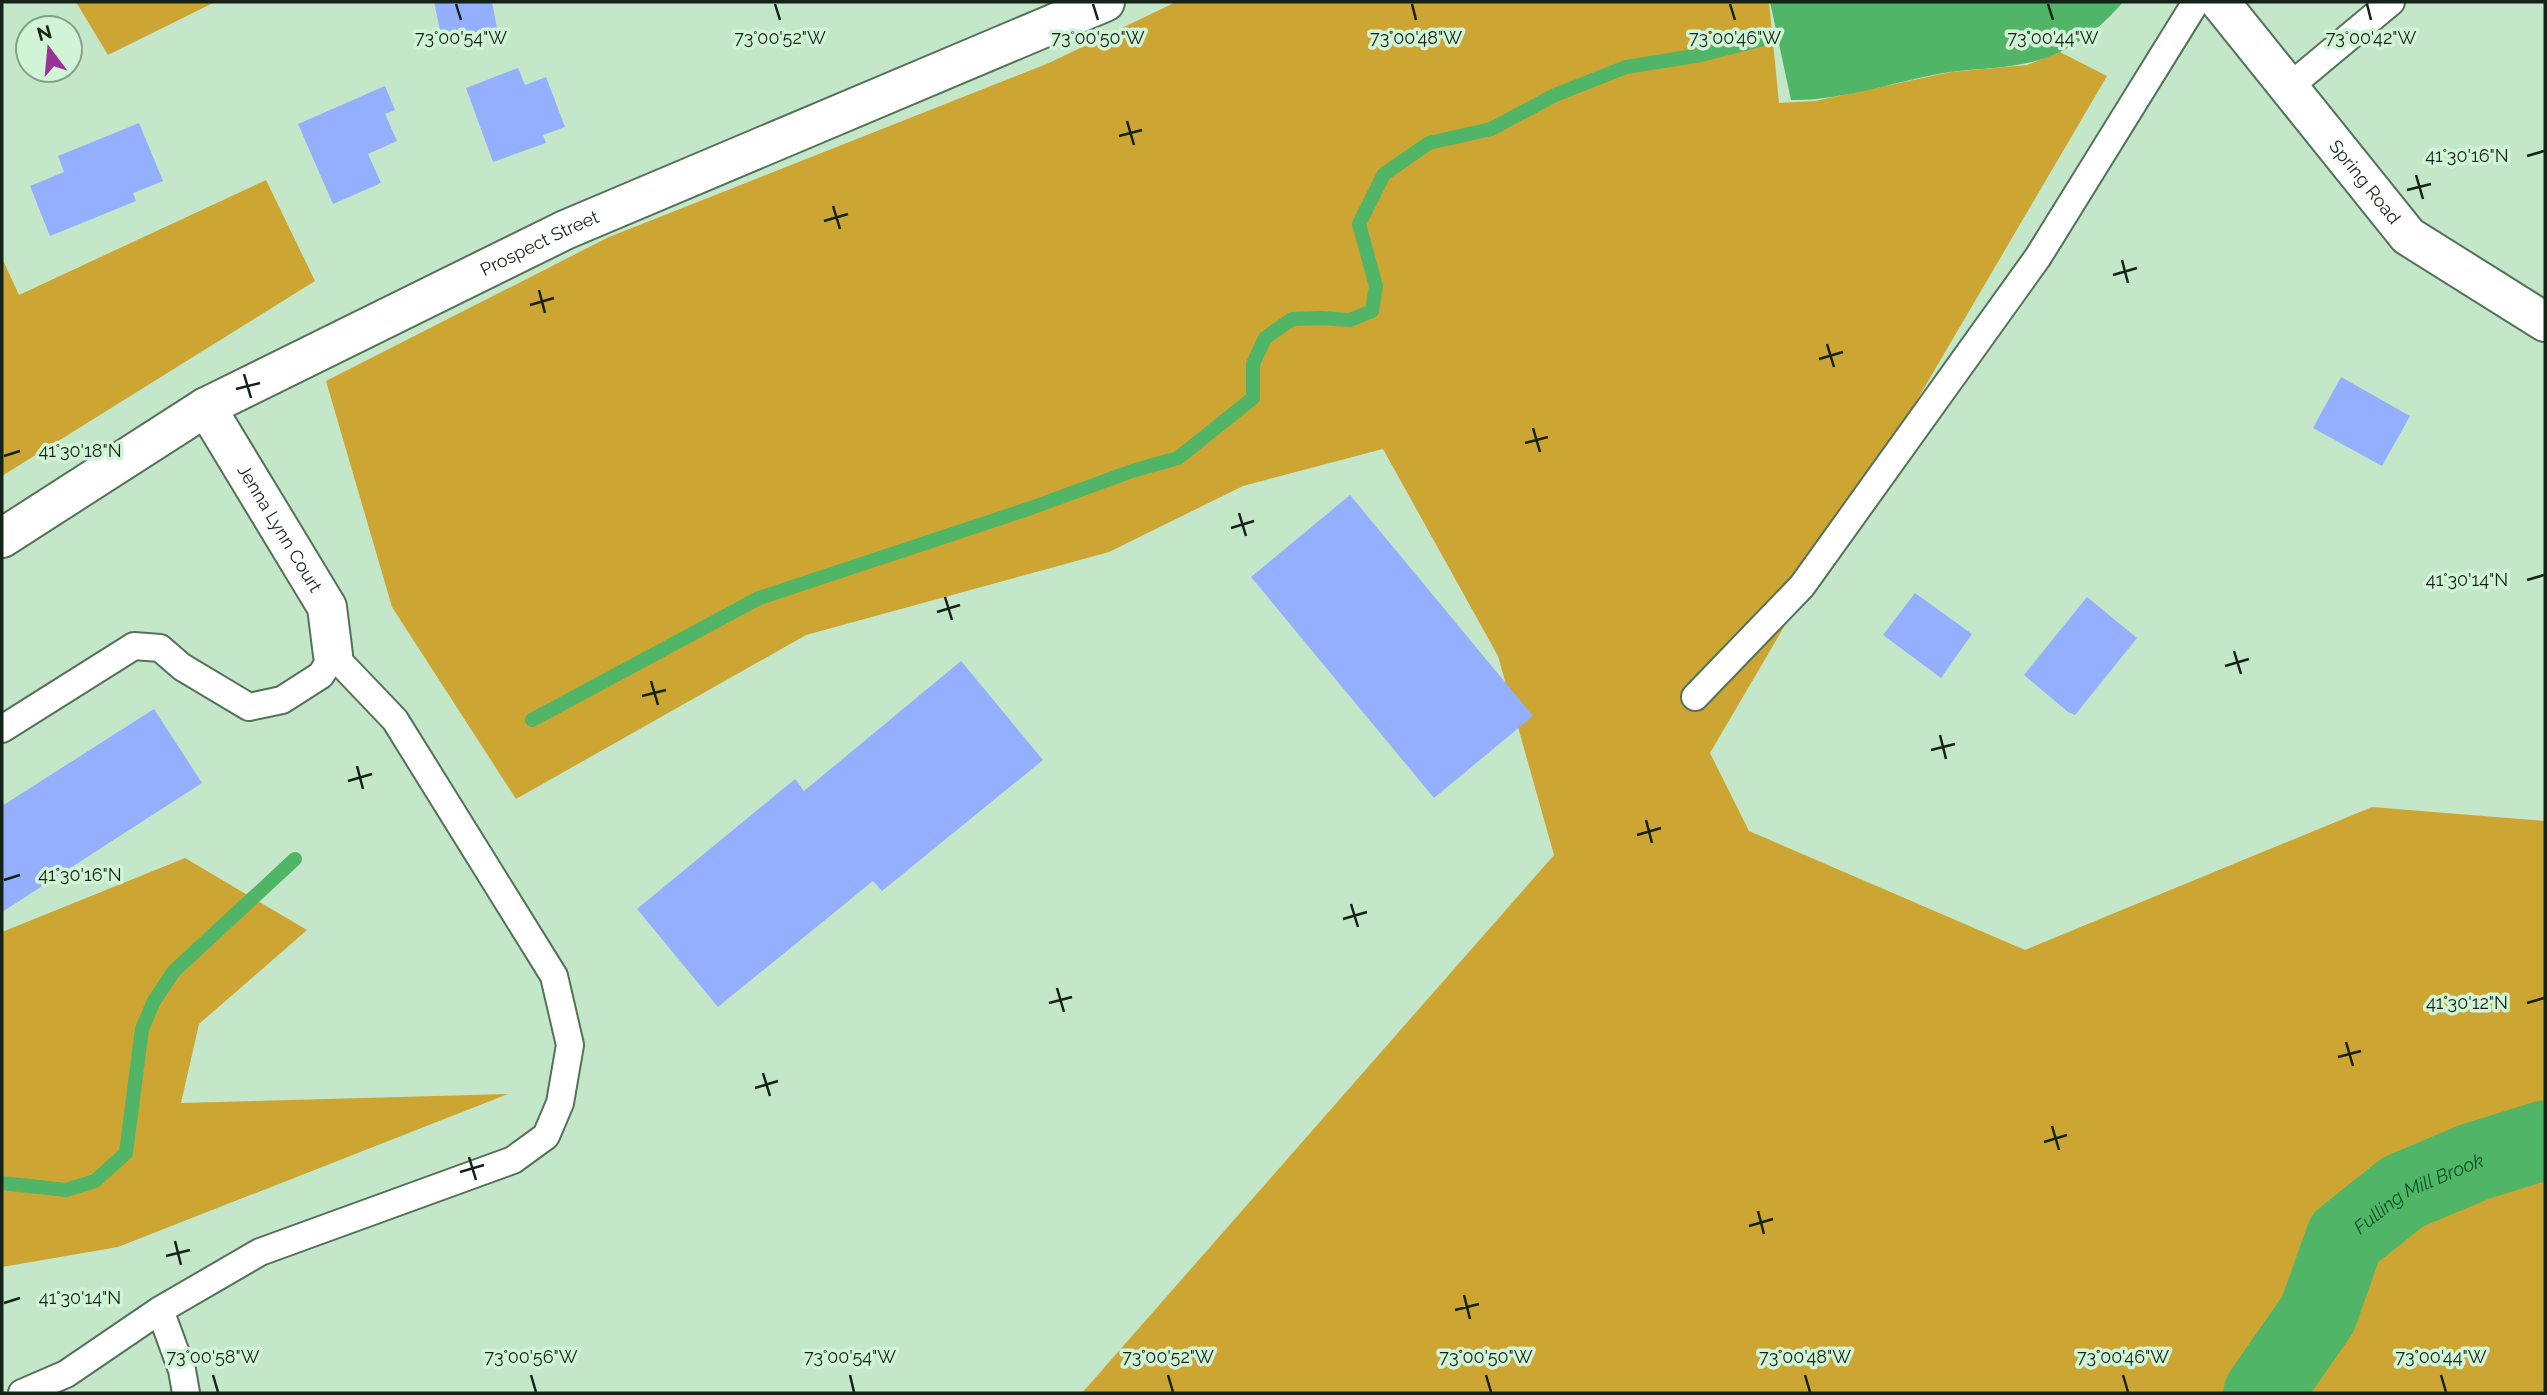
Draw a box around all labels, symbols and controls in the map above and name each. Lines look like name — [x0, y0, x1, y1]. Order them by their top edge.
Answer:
north arrow — [14, 14, 84, 84]
text: N — [34, 20, 54, 45]
text: 73°00'54"W — [415, 27, 507, 48]
text: 73°00'52"W — [734, 27, 826, 48]
text: 73°00'50"W — [1051, 27, 1145, 48]
text: 73°00'48"W — [1370, 27, 1462, 48]
text: 73°00'46"W — [1689, 27, 1781, 48]
text: 73°00'44"W — [2007, 27, 2099, 48]
text: 73°00'42"W — [2326, 27, 2417, 48]
street label: Spring Road — [2325, 136, 2405, 228]
text: 41°30'16"N — [2425, 145, 2509, 166]
street label: Prospect Street — [477, 206, 602, 280]
text: 41°30'18"N — [38, 440, 122, 461]
street label: Jenna Lynn Court — [233, 461, 326, 596]
text: 41°30'14"N — [2426, 569, 2508, 590]
text: 41°30'16"N — [38, 864, 122, 885]
text: 41°30'12"N — [2426, 992, 2508, 1013]
water label: Fulling Mill Brook — [2349, 1149, 2486, 1238]
text: 41°30'14"N — [39, 1287, 121, 1308]
text: 73°00'58"W — [166, 1346, 260, 1367]
text: 73°00'56"W — [484, 1346, 578, 1367]
text: 73°00'54"W — [804, 1346, 896, 1367]
text: 73°00'52"W — [1122, 1346, 1214, 1367]
text: 73°00'50"W — [1439, 1346, 1533, 1367]
text: 73°00'48"W — [1759, 1346, 1851, 1367]
text: 73°00'46"W — [2077, 1346, 2169, 1367]
text: 73°00'44"W — [2395, 1346, 2487, 1367]

